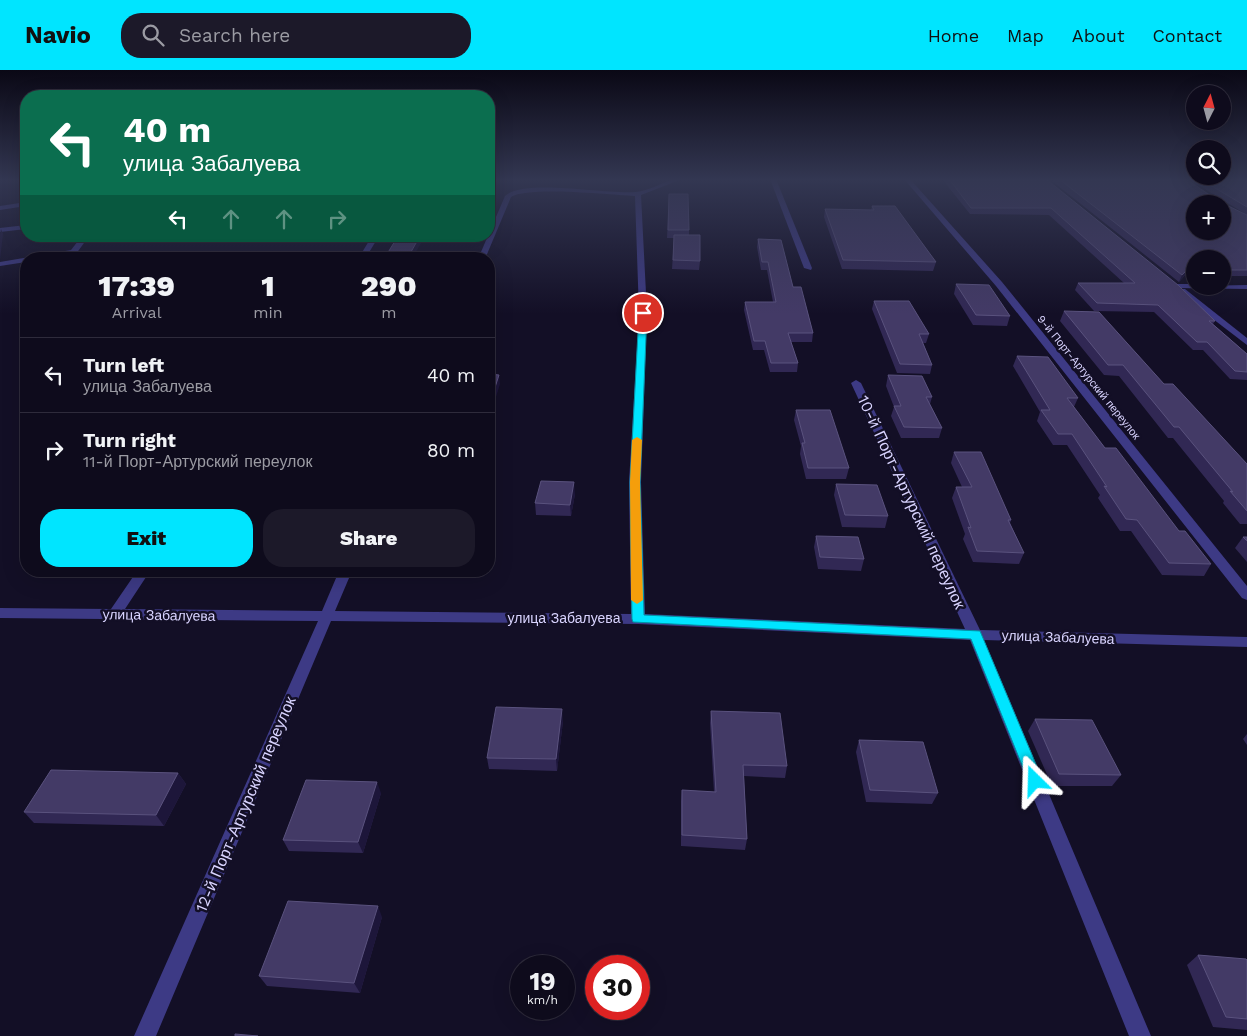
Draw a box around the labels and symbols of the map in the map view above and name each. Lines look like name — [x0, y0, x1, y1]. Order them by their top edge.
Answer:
north arrow — [1186, 85, 1231, 130]
pin — [622, 292, 664, 334]
street label: 9-й Порт-Артурский переулок — [1034, 313, 1143, 442]
street label: 10-й Порт-Артурский переулок — [854, 393, 970, 613]
street label: улица Забалуева — [102, 606, 216, 624]
street label: улица Забалуева — [508, 610, 621, 626]
street label: улица Забалуева — [1001, 627, 1115, 647]
street label: 12-й Порт-Артурский переулок — [191, 693, 300, 915]
position arrow — [1008, 754, 1060, 806]
speed limit sign: 30 — [585, 955, 650, 1020]

